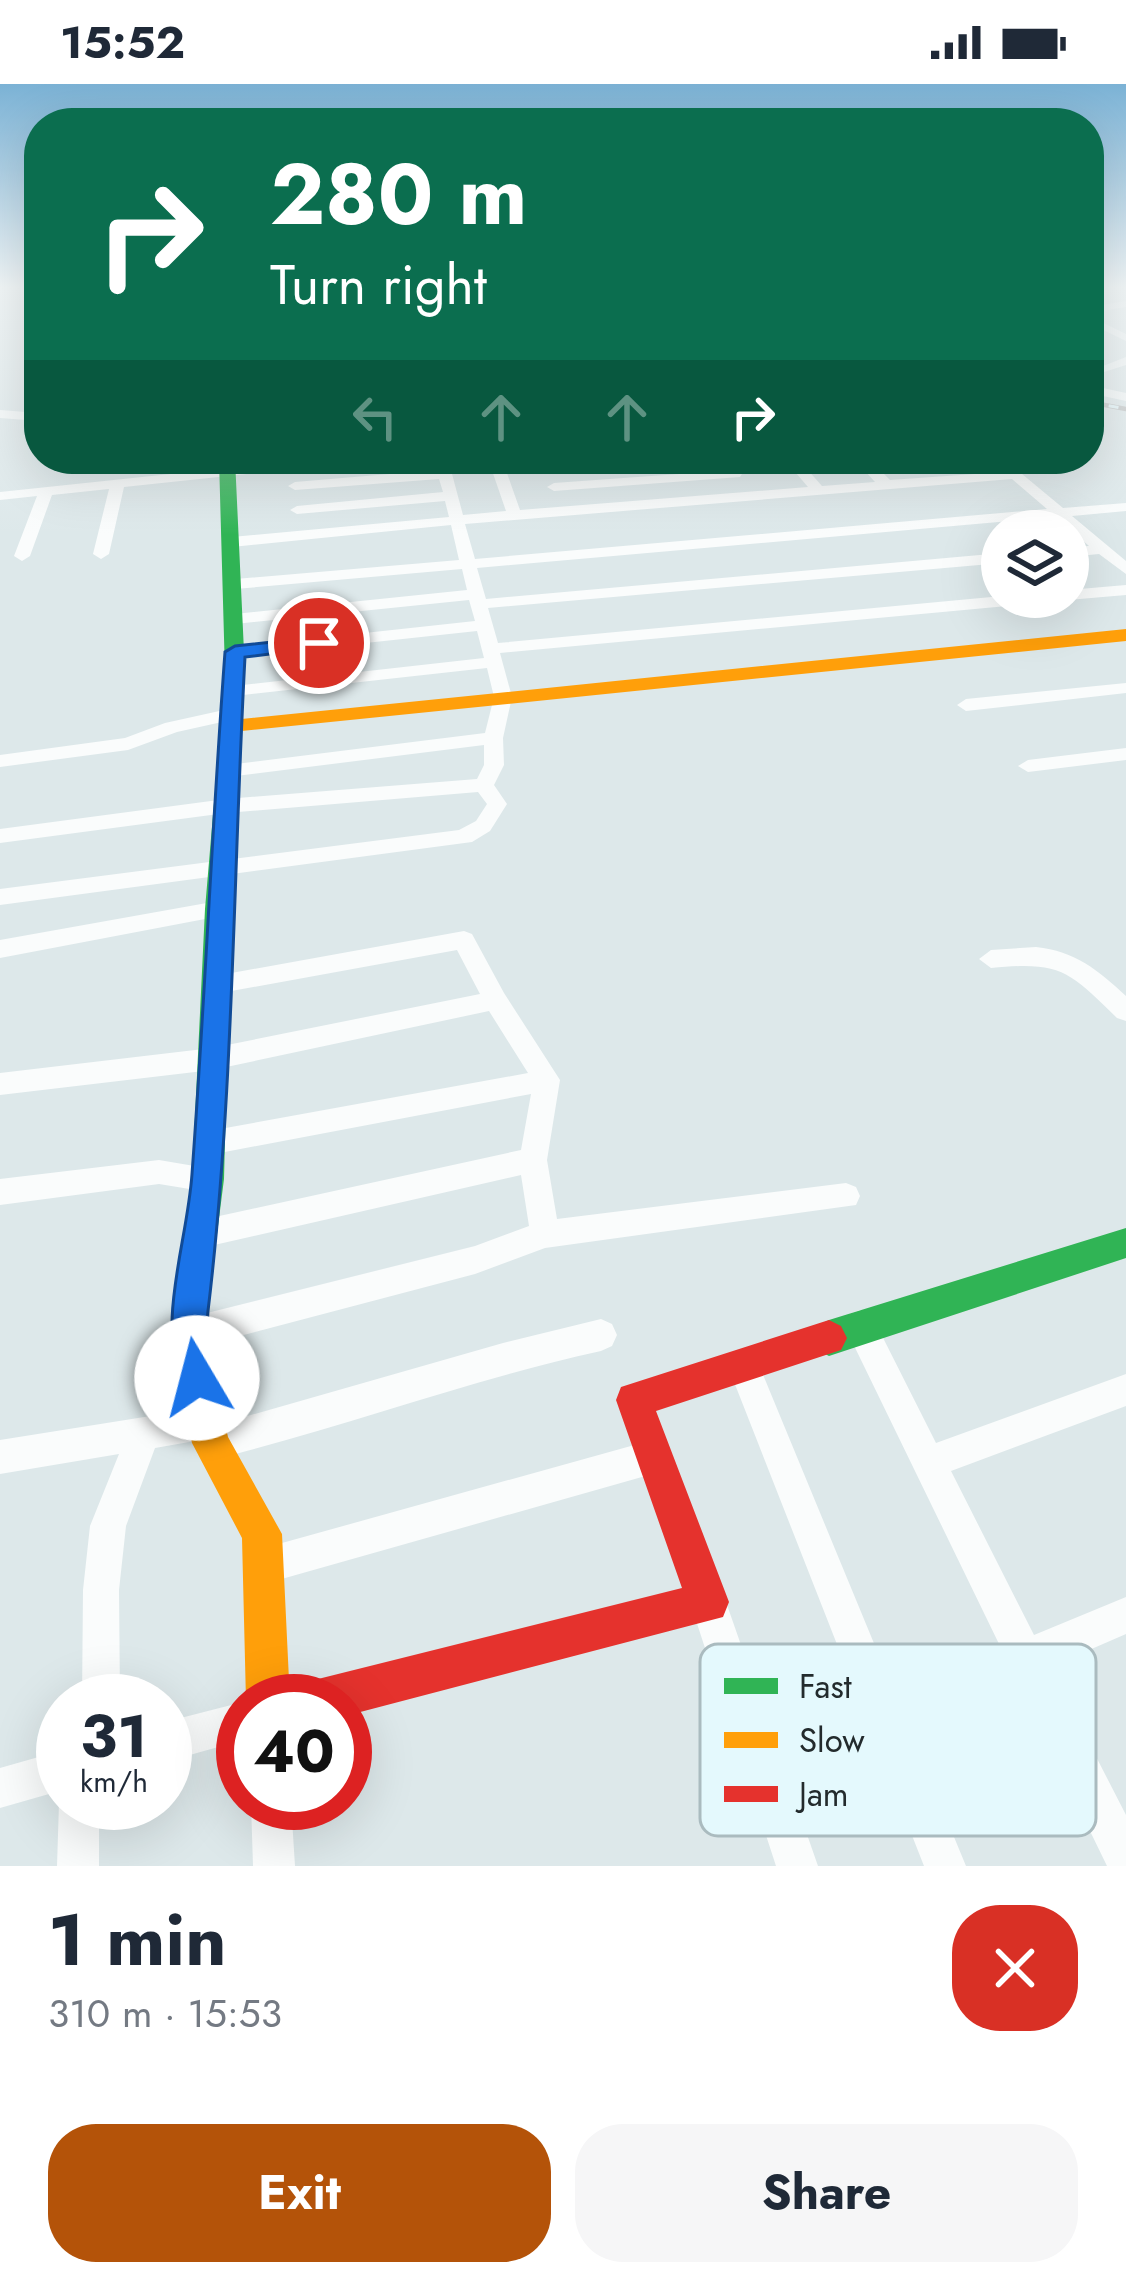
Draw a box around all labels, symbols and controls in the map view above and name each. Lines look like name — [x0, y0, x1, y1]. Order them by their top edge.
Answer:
text: 15:52 — [60, 10, 185, 75]
text: 280 m — [270, 134, 527, 256]
icon: right — [72, 156, 228, 312]
text: Turn right — [270, 246, 487, 324]
icon: left — [342, 384, 408, 450]
icon: ahead — [468, 384, 534, 450]
icon: ahead — [594, 384, 660, 450]
icon: right — [720, 384, 786, 450]
map controls — [981, 510, 1089, 618]
button: layers — [981, 510, 1089, 618]
pin — [268, 592, 370, 694]
icon: arrive — [286, 610, 352, 676]
position arrow — [134, 1315, 260, 1441]
legend — [700, 1644, 1096, 1836]
text: Fast — [799, 1663, 852, 1710]
speed limit sign: 40 — [216, 1674, 372, 1830]
text: 31 — [80, 1693, 148, 1780]
text: Slow — [799, 1717, 865, 1764]
text: km/h — [80, 1760, 148, 1803]
text: Jam — [795, 1771, 849, 1818]
text: 1 min — [48, 1888, 227, 1992]
button: close — [952, 1905, 1078, 2031]
text: 310 m · 15:53 — [48, 1985, 282, 2042]
button: Exit — [48, 2124, 551, 2262]
button: Share — [575, 2124, 1078, 2262]

